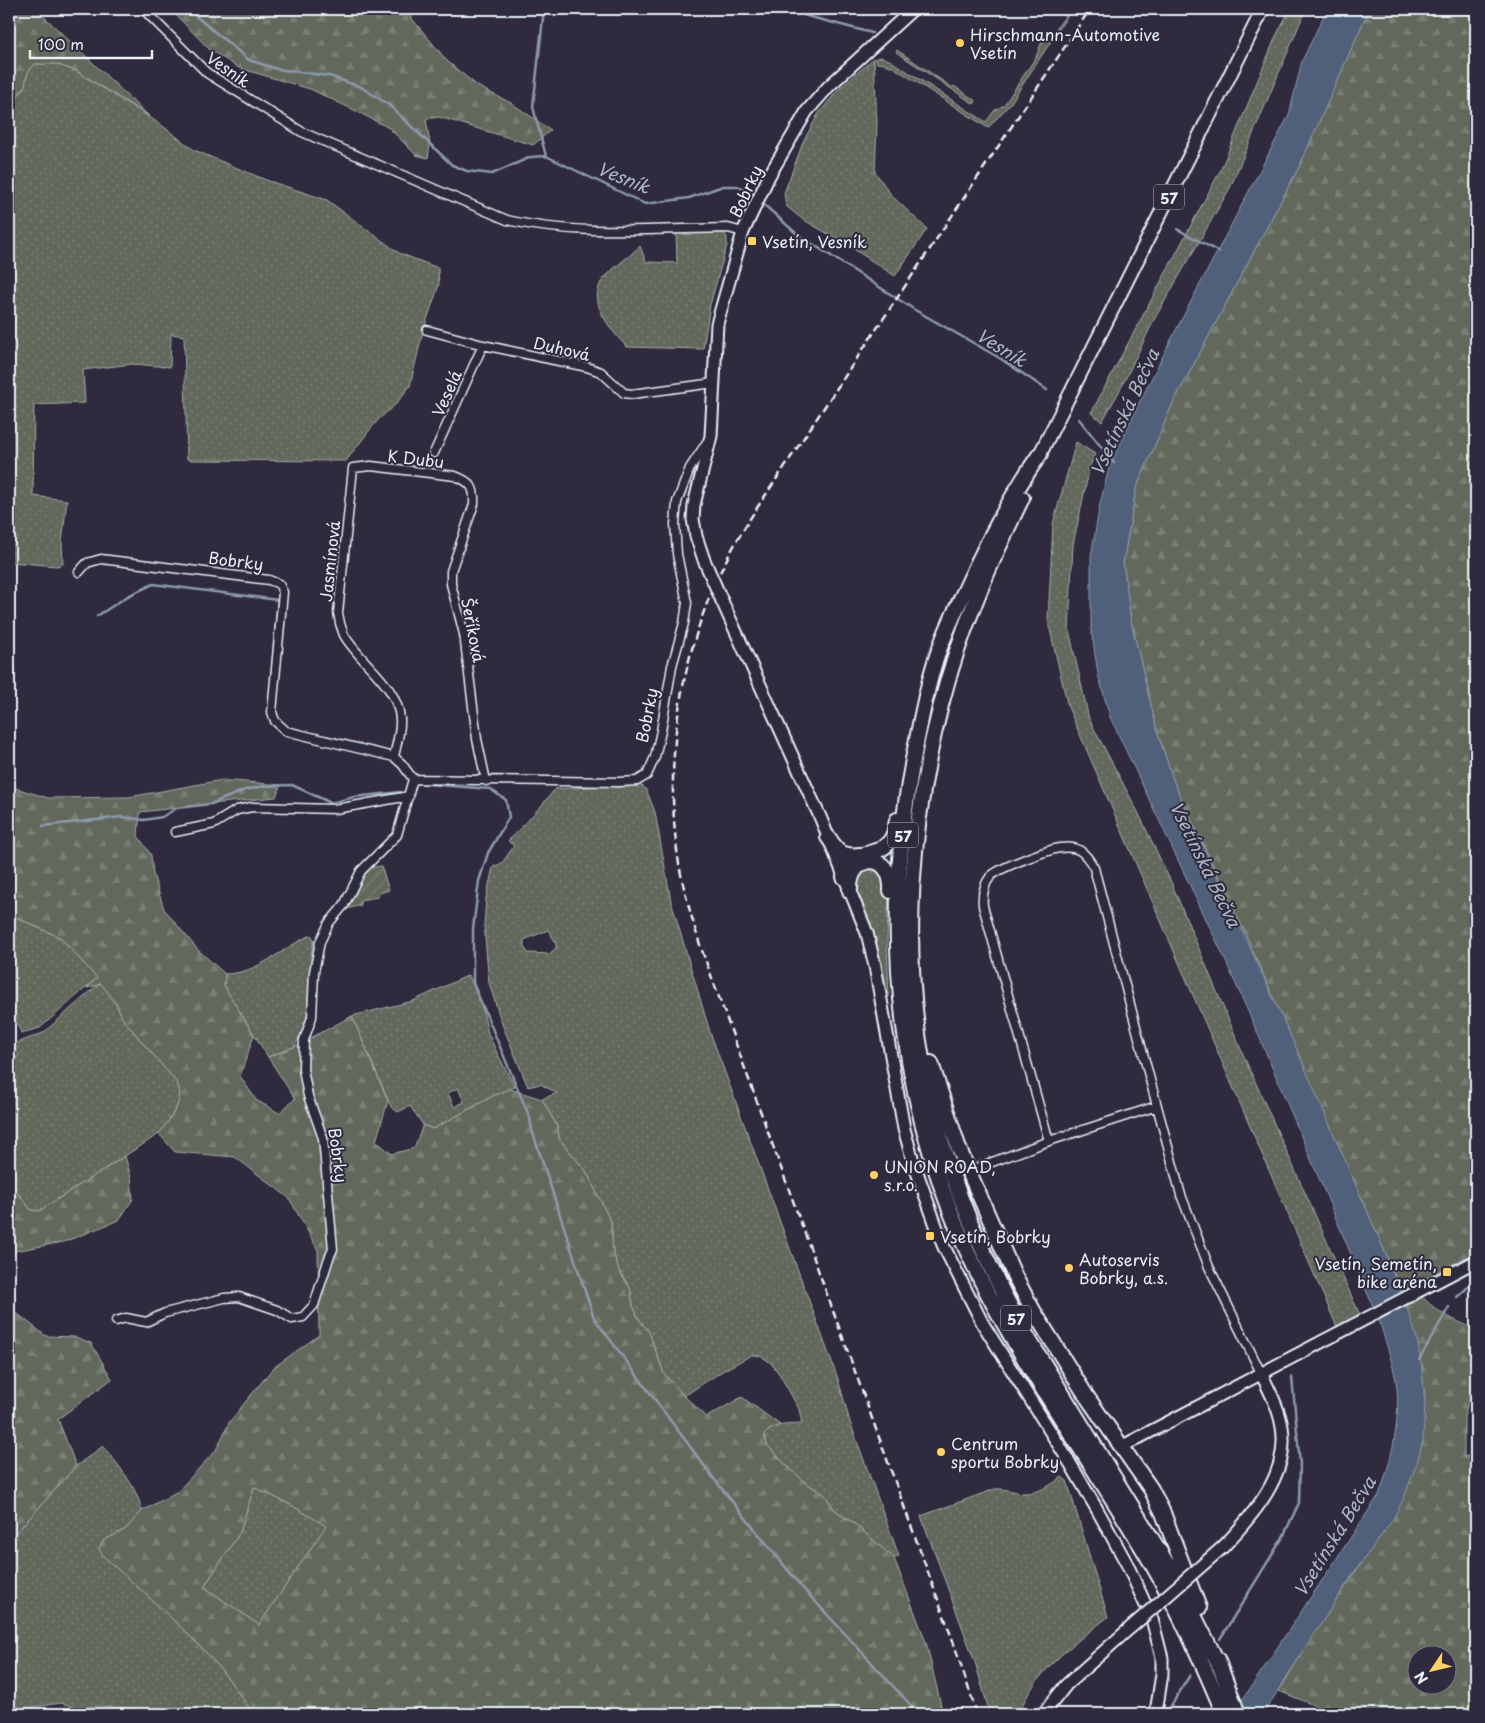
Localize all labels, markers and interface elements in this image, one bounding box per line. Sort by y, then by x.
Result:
place label: Hirschmann-Automotive Vsetín [970,22,1160,64]
scale bar [30,28,152,60]
text: 100 m [38,32,84,55]
marker: Hirschmann-Automotive Vsetín [954,37,966,49]
street label: Vesník [202,45,256,93]
water label: Vesník [593,154,655,200]
street label: Bobrky [722,161,768,221]
road number: 57 [1154,184,1184,210]
place label: Vsetín, Vesník [762,229,867,253]
marker: Vsetín, Vesník [746,235,758,247]
water label: Vesník [971,321,1033,373]
street label: Duhová [531,330,593,366]
water label: Vsetínská Bečva [1083,343,1166,480]
street label: Veselá [425,366,467,420]
street label: K Dubu [386,443,446,473]
street label: Jasmínová [313,519,345,603]
street label: Bobrky [207,545,265,575]
street label: Šeříková [456,596,492,665]
street label: Bobrky [629,686,663,744]
water label: Vsetínská Bečva [1164,796,1249,933]
road number: 57 [888,822,918,848]
street label: Bobrky [323,1126,355,1184]
place label: UNION ROAD, s.r.o. [884,1154,996,1196]
marker: UNION ROAD, s.r.o. [868,1169,880,1181]
place label: Vsetín, Bobrky [940,1224,1051,1248]
marker: Vsetín, Bobrky [924,1230,936,1242]
place label: Autoservis Bobrky, a.s. [1079,1247,1168,1289]
place label: Vsetín, Semetín, bike aréna [1315,1251,1437,1293]
marker: Autoservis Bobrky, a.s. [1063,1262,1075,1274]
marker: Vsetín, Semetín, bike aréna [1441,1266,1453,1278]
road number: 57 [1001,1306,1031,1330]
place label: Centrum sportu Bobrky [951,1431,1059,1473]
marker: Centrum sportu Bobrky [935,1446,947,1458]
water label: Vsetínská Bečva [1286,1470,1382,1602]
north arrow [1408,1646,1458,1696]
text: N [1409,1667,1433,1688]

